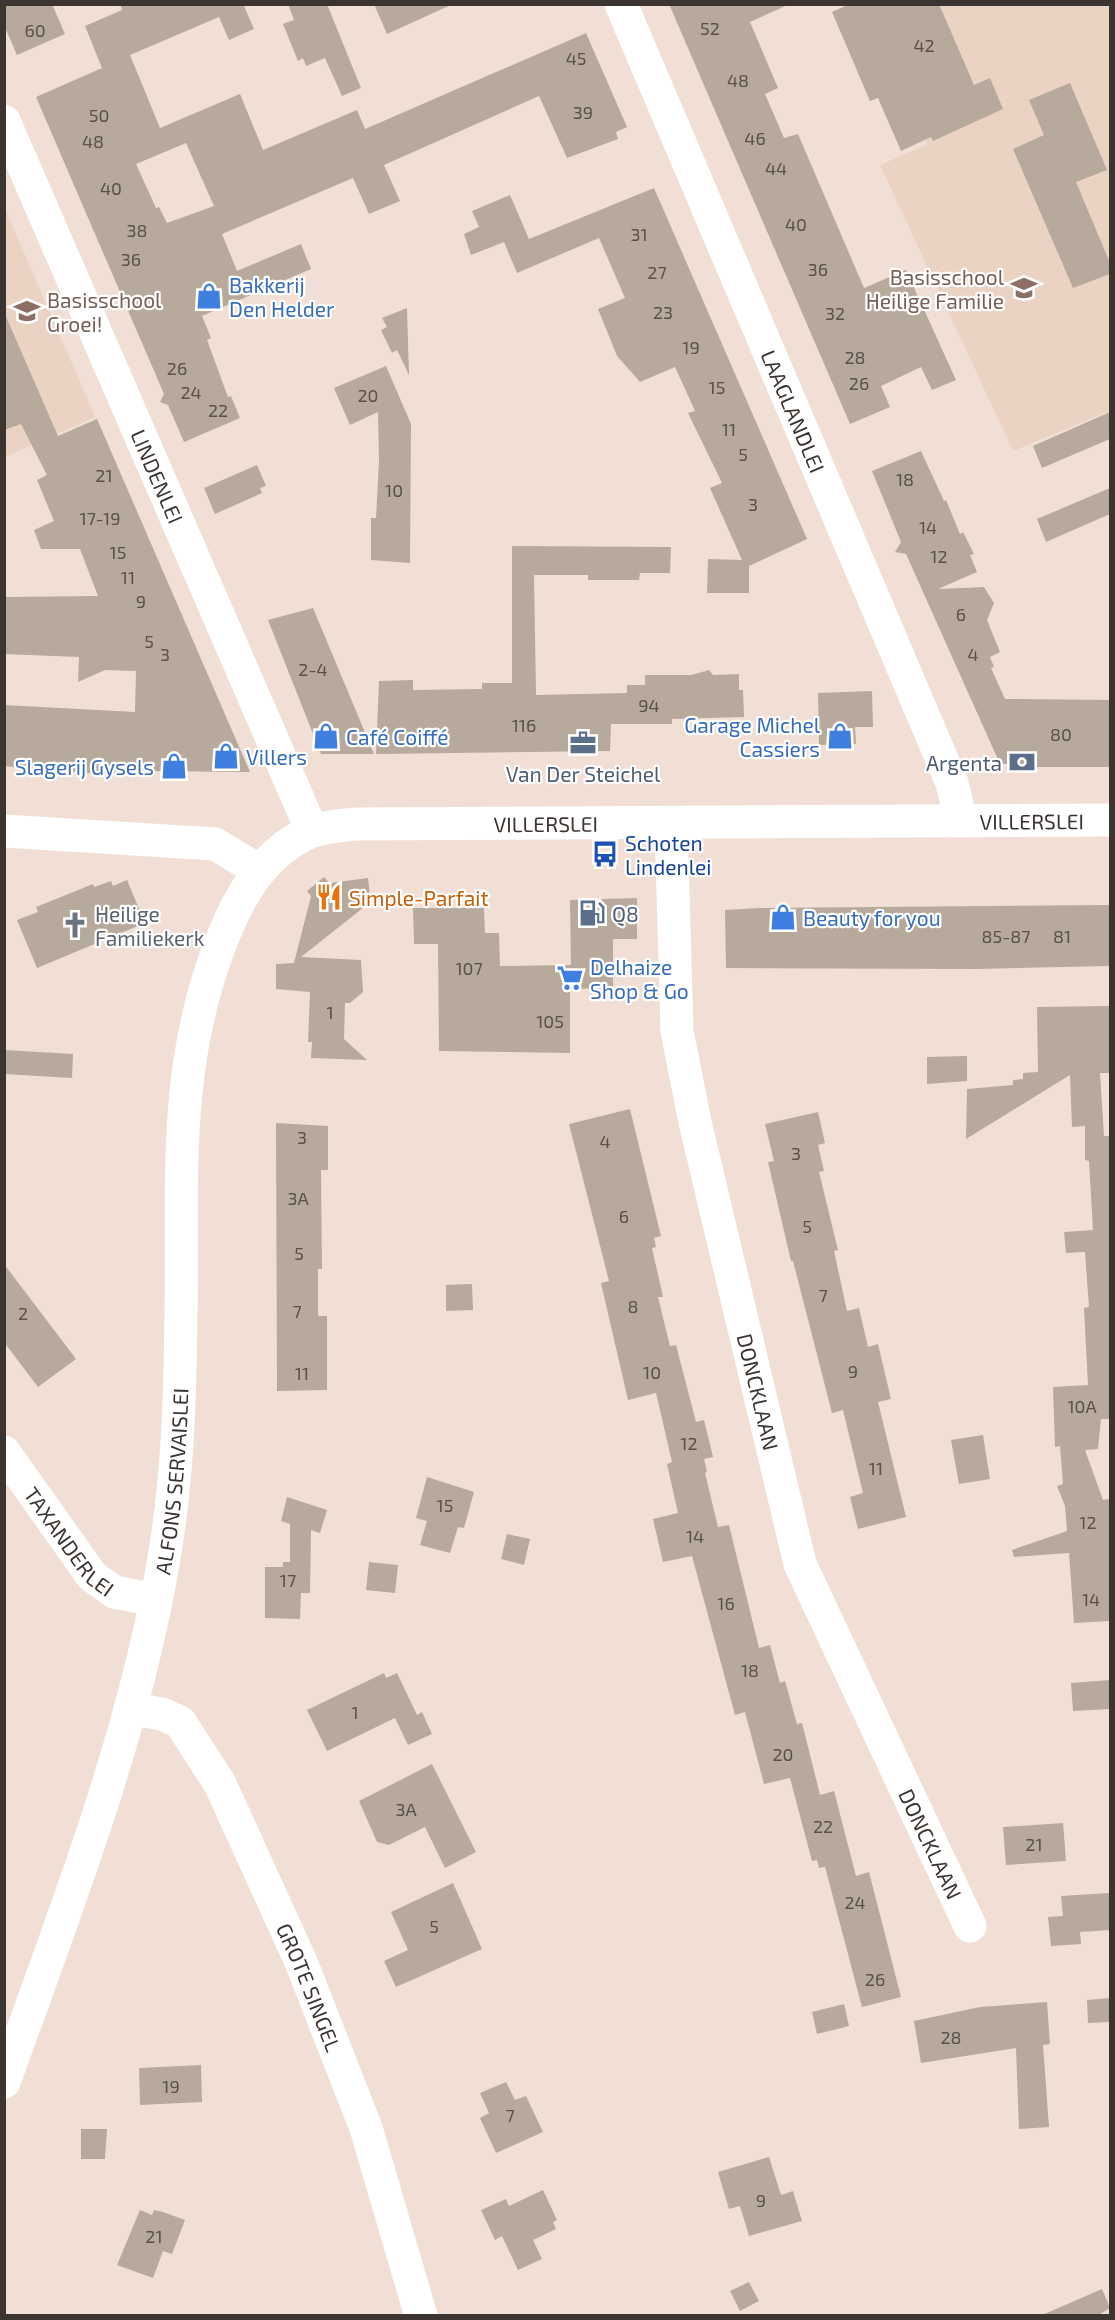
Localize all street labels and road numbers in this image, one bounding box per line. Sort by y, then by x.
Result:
street label: LAAGLANDLEI [757,346,831,476]
street label: LINDENLEI [127,425,189,527]
street label: VILLERSLEI [979,808,1084,833]
street label: VILLERSLEI [493,810,598,836]
street label: DONCKLAAN [733,1331,785,1452]
street label: ALFONS SERVAISLEI [149,1387,192,1576]
street label: TAXANDERLEI [20,1482,119,1601]
street label: DONCKLAAN [895,1784,968,1903]
street label: GROTE SINGEL [272,1919,347,2055]

